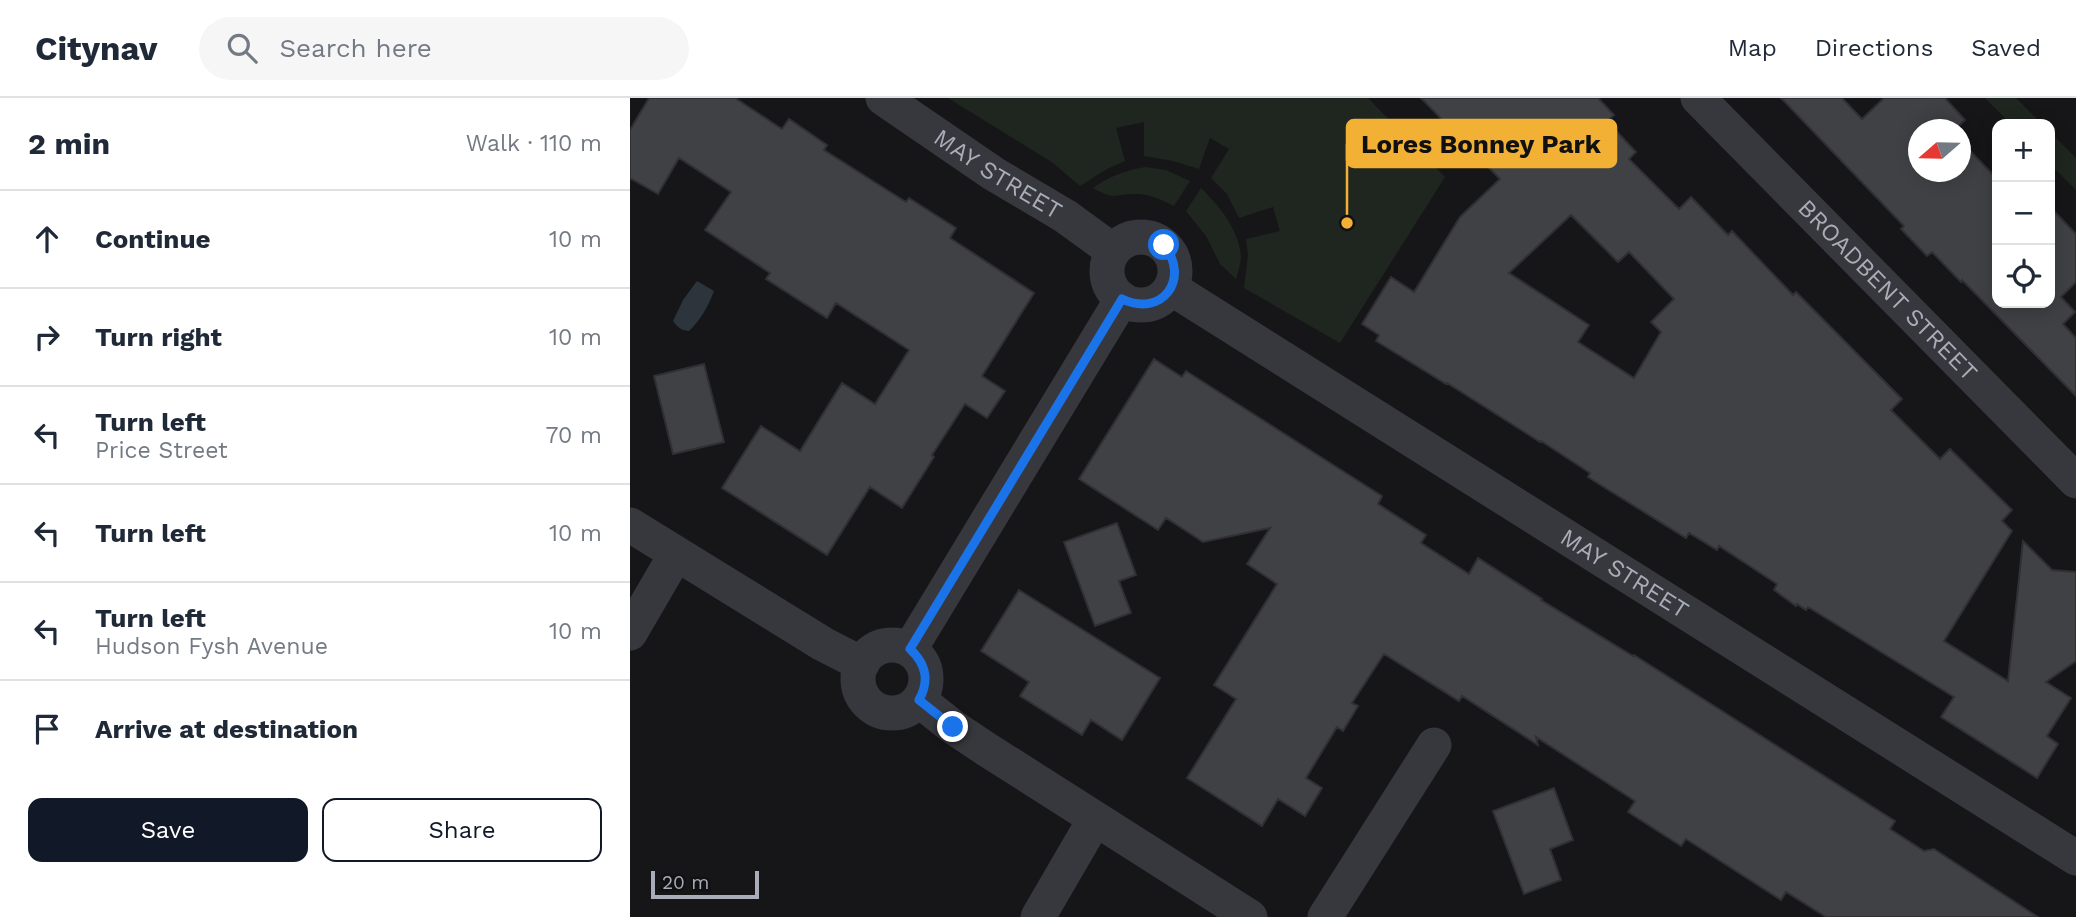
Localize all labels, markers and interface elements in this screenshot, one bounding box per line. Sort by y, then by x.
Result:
search box [199,17,689,80]
text: Citynav [35,29,157,68]
icon: search [223,29,261,67]
text: Search here [279,33,432,63]
text: Map [1728,34,1777,62]
text: Directions [1815,34,1933,62]
text: Saved [1971,34,2041,62]
north arrow [1908,119,1971,182]
map controls [1992,119,2055,308]
button: + [1992,119,2055,182]
callout: Lores Bonney Park [1347,120,1616,167]
street label: MAY STREET [929,123,1067,225]
text: 2 min [28,126,110,161]
text: Lores Bonney Park [1361,129,1602,159]
text: Walk · 110 m [466,130,602,157]
button: − [1992,182,2055,245]
street label: BROADBENT STREET [1792,194,1983,386]
icon: ahead [28,220,66,258]
text: Continue [95,224,211,254]
text: 10 m [549,226,602,253]
route start [1148,229,1179,260]
button: locate [1992,245,2055,308]
icon: right [28,318,66,356]
text: Turn right [95,322,222,352]
text: 10 m [549,324,602,351]
text: Turn left [95,407,206,437]
icon: left [28,416,66,454]
text: 70 m [545,422,602,449]
text: Price Street [95,437,228,464]
icon: left [28,514,66,552]
text: Turn left [95,518,206,548]
text: 10 m [549,520,602,547]
street label: MAY STREET [1555,523,1694,624]
text: Turn left [95,603,206,633]
icon: left [28,612,66,650]
text: 10 m [549,618,602,645]
text: Hudson Fysh Avenue [95,633,328,660]
icon: arrive [28,710,66,748]
route end [937,711,968,742]
text: Arrive at destination [95,714,358,744]
button: Save [28,798,308,862]
button: Share [322,798,602,862]
scale bar [651,868,760,900]
text: 20 m [662,871,709,894]

